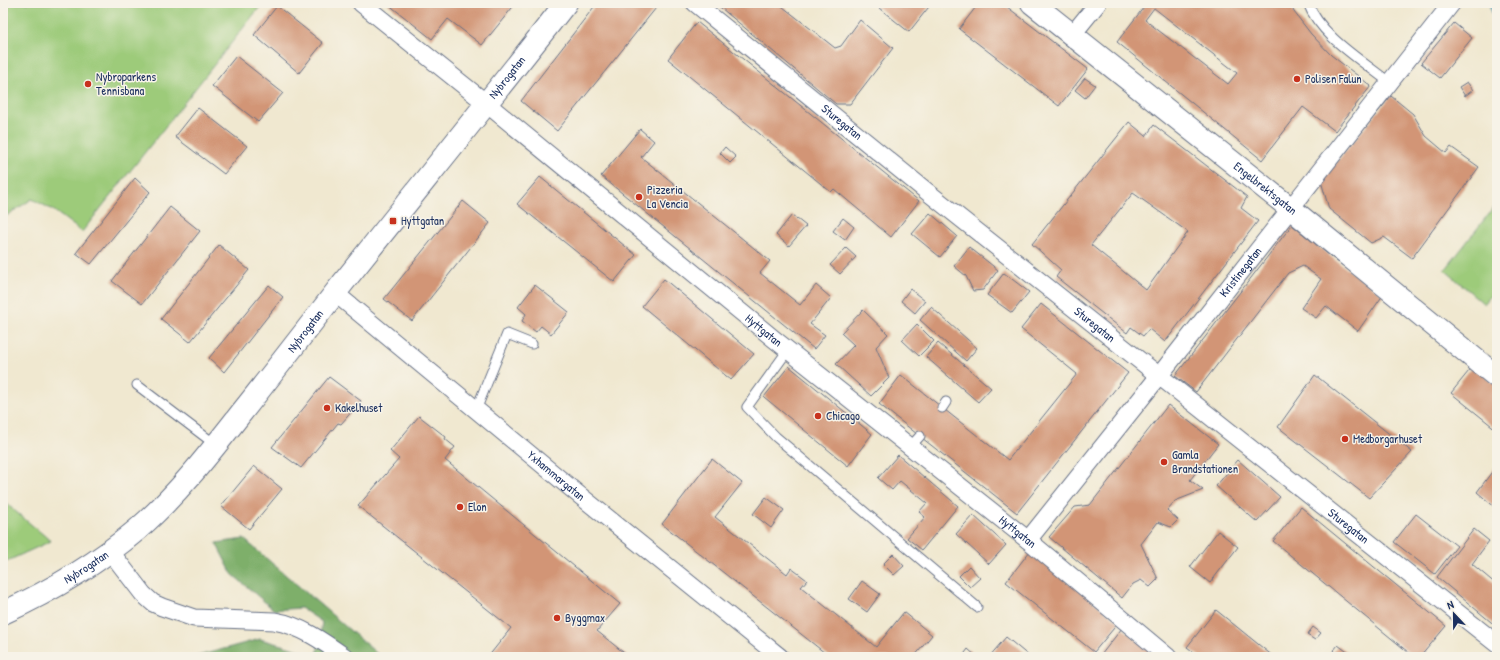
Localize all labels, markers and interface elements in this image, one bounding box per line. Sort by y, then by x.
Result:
street label: Nybrogatan [484,52,529,102]
place label: Nybroparkens Tennisbana [96,68,157,99]
place label: Polisen Falun [1305,70,1362,87]
marker: Polisen Falun [1292,74,1302,84]
marker: Nybroparkens Tennisbana [83,79,93,89]
street label: Sturegatan [818,100,866,144]
street label: Engelbrektsgatan [1230,158,1301,218]
place label: Pizzeria La Vencia [647,181,688,212]
marker: Pizzeria La Vencia [634,192,644,202]
place label: Hyttgatan [401,212,444,229]
marker: Hyttgatan [388,216,398,226]
street label: Kristinegatan [1215,243,1265,301]
street label: Sturegatan [1071,303,1119,346]
street label: Nybrogatan [283,306,327,356]
street label: Hyttgatan [742,310,786,350]
place label: Kakelhuset [335,399,383,416]
marker: Kakelhuset [322,403,332,413]
place label: Chicago [826,407,860,424]
marker: Chicago [813,411,823,421]
place label: Medborgarhuset [1353,430,1423,447]
marker: Medborgarhuset [1340,434,1350,444]
place label: Gamla Brandstationen [1172,446,1238,477]
street label: Yxhammargatan [524,447,589,505]
marker: Gamla Brandstationen [1159,457,1169,467]
place label: Elon [468,498,487,515]
marker: Elon [455,502,465,512]
street label: Sturegatan [1325,504,1373,547]
street label: Hyttgatan [996,511,1040,551]
street label: Nybrogatan [60,546,112,588]
north arrow [1434,594,1474,634]
text: N [1445,597,1456,612]
place label: Byggmax [565,609,605,626]
marker: Byggmax [552,613,562,623]

